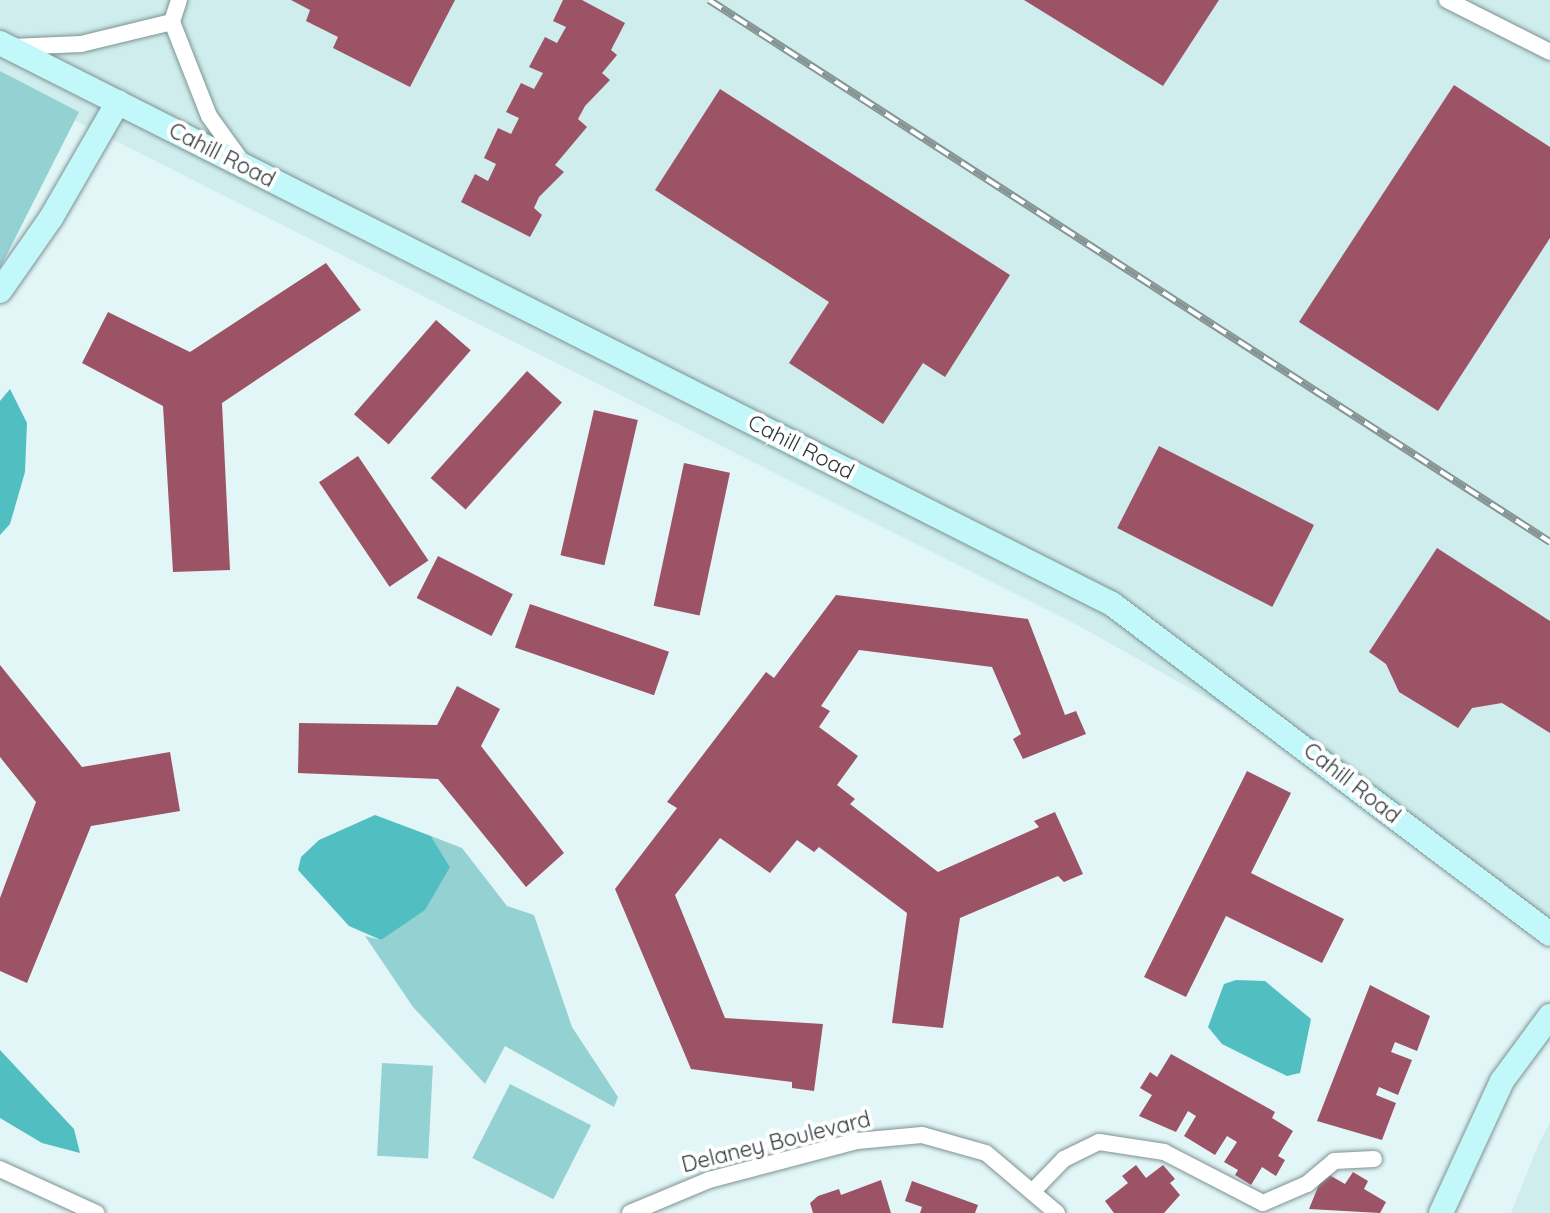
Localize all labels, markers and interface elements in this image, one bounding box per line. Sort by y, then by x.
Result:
street label: Cahill Road [165,117,279,193]
street label: Cahill Road [744,409,858,485]
street label: Cahill Road [1298,737,1406,829]
street label: Delaney Boulevard [679,1106,873,1178]

